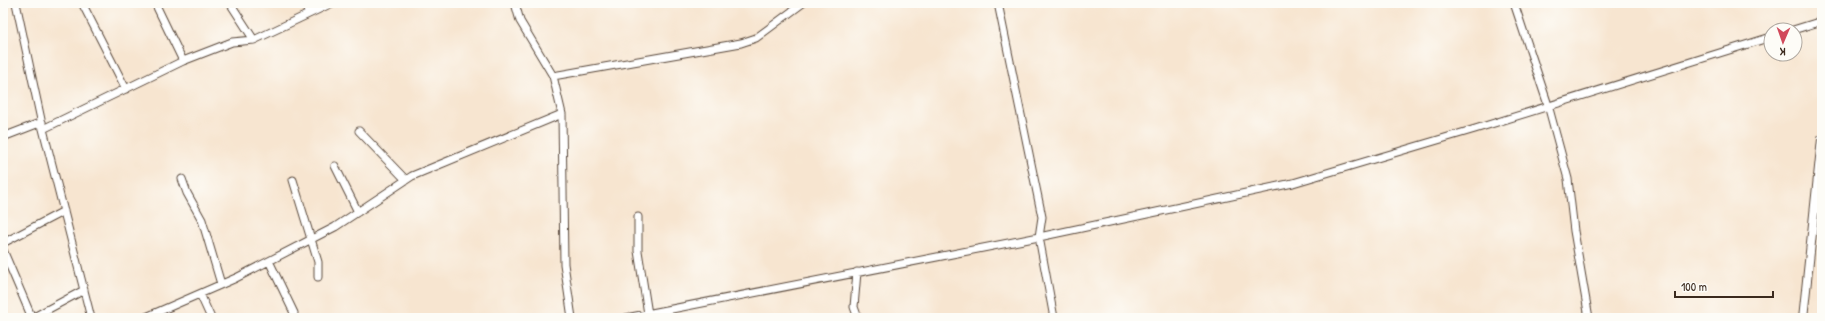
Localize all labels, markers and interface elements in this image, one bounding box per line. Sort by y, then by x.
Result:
north arrow [1763,22,1803,62]
text: K [1779,45,1786,59]
scale bar [1675,273,1773,299]
text: 100 m [1681,278,1707,295]

